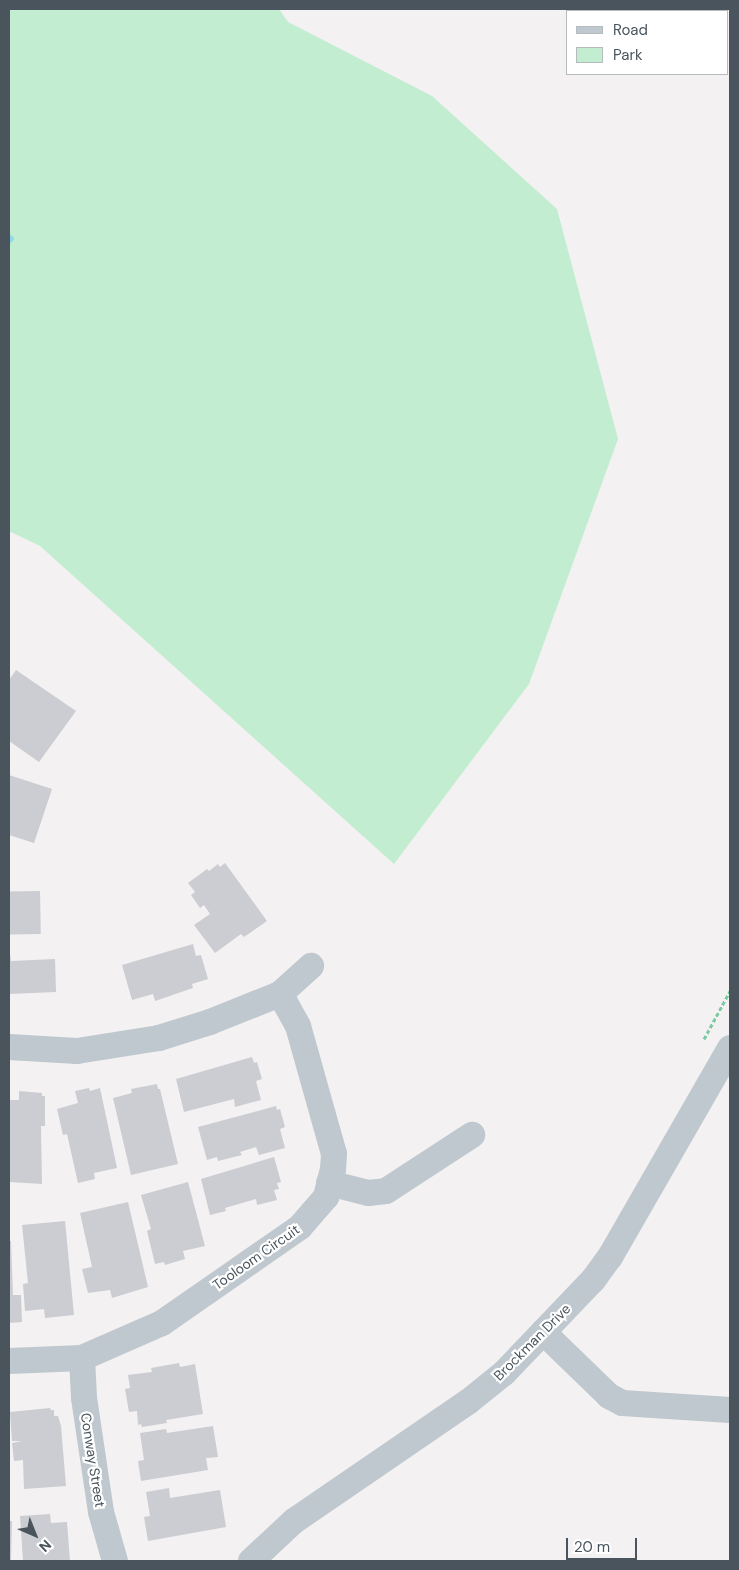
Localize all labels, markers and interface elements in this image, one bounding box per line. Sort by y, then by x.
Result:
legend [566,10,729,75]
text: Road [613,20,648,40]
text: Park [613,45,643,65]
street label: Tooloom Circuit [209,1221,303,1293]
street label: Brockman Drive [490,1300,574,1384]
street label: Conway Street [77,1412,109,1508]
north arrow [10,1510,60,1560]
scale bar [569,1528,640,1560]
text: N [35,1536,55,1556]
text: 20 m [574,1537,610,1557]

